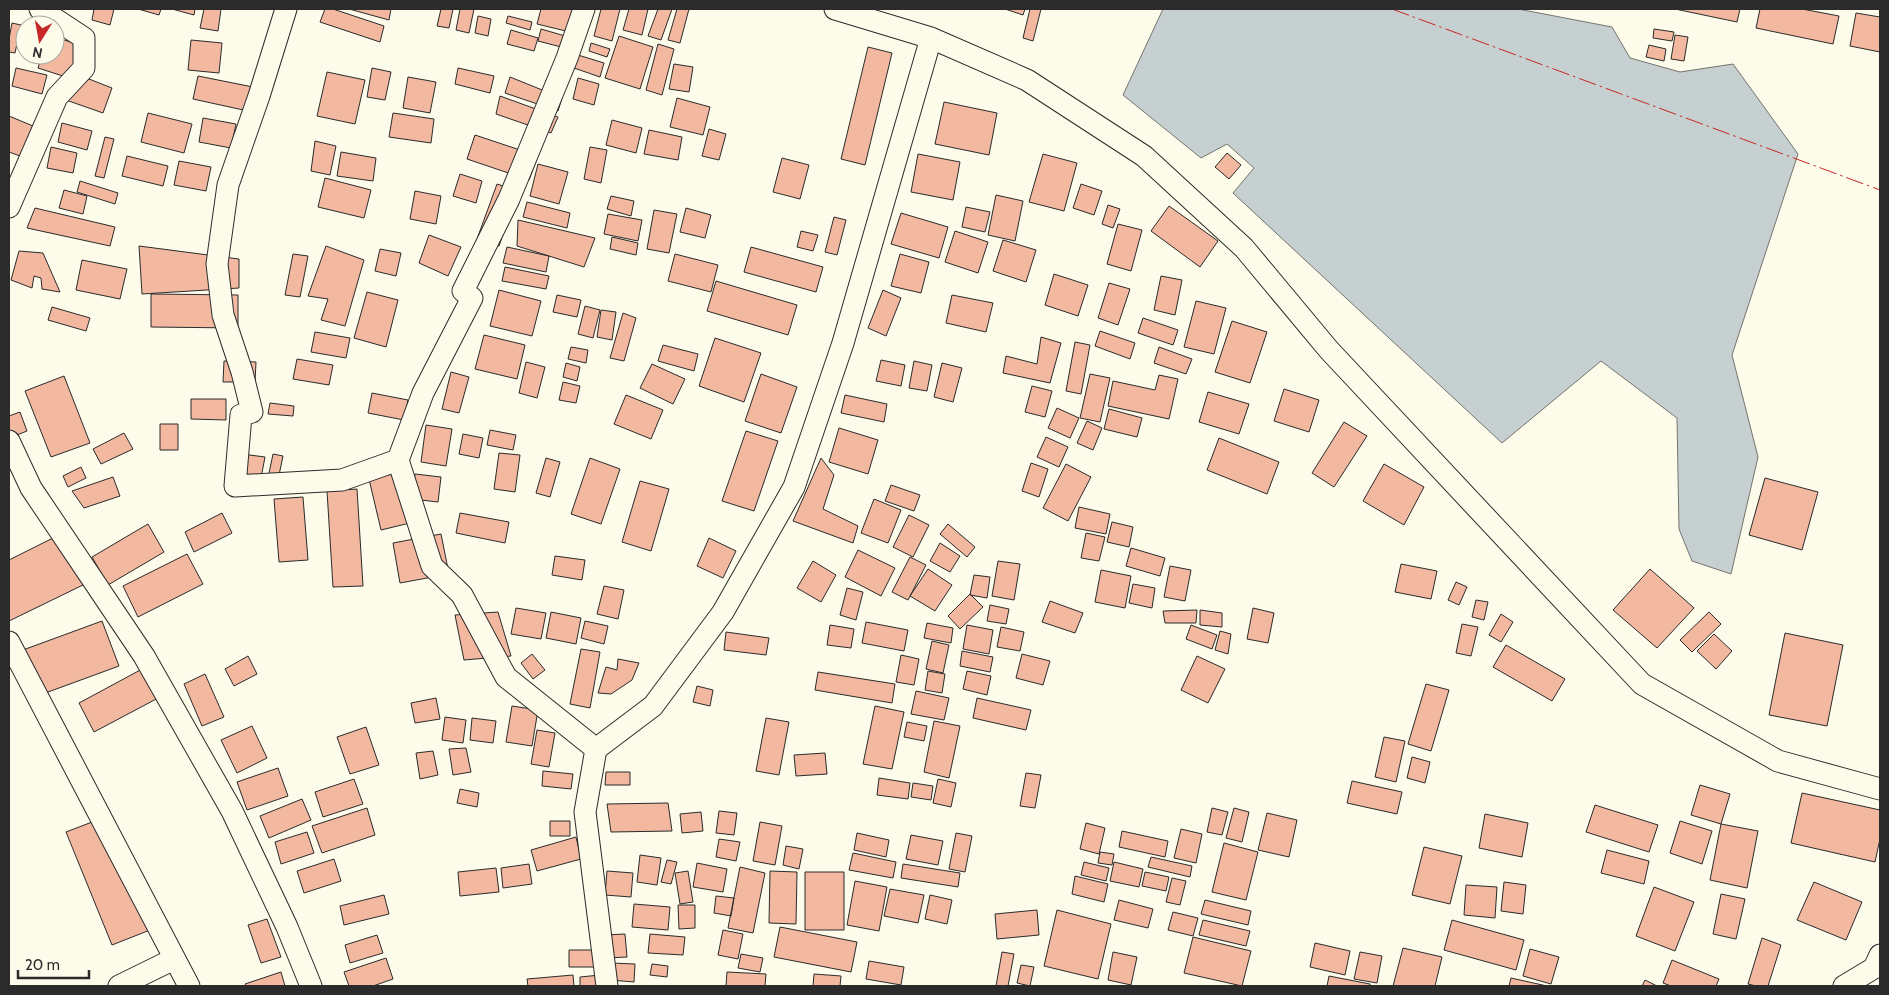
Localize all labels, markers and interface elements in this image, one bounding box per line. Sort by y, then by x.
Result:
north arrow [15,15,65,65]
text: N [31,43,44,63]
scale bar [18,948,89,980]
text: 20 m [25,956,60,974]

